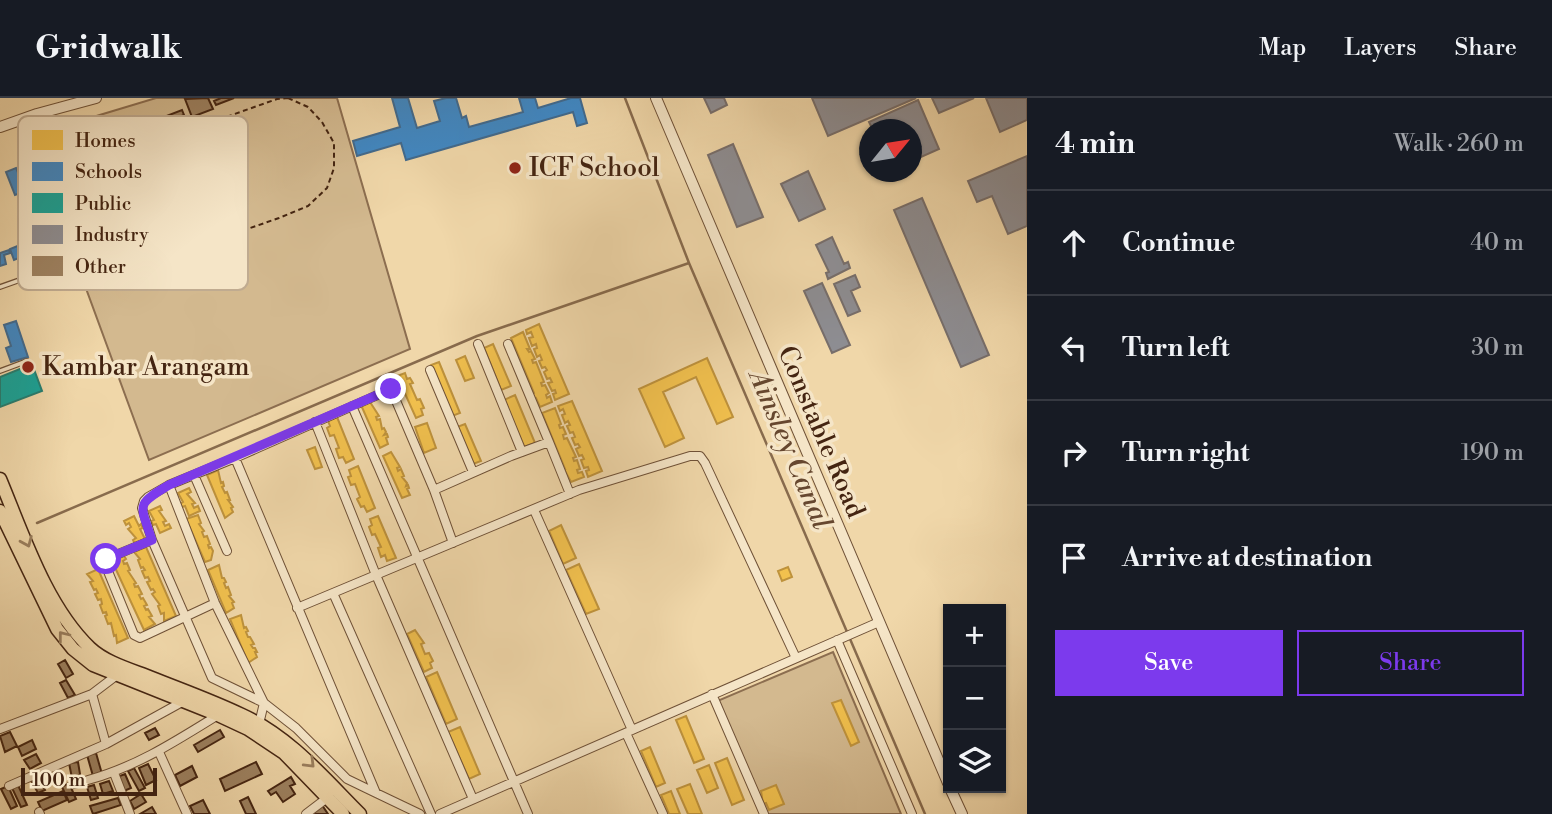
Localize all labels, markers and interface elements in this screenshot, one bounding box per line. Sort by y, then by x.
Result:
text: Gridwalk [35,28,182,69]
text: Map [1259,33,1306,63]
text: Layers [1344,33,1416,63]
text: Share [1454,33,1517,63]
legend [18,116,248,290]
north arrow [859,119,922,182]
text: 4 min [1055,125,1135,163]
text: Homes [75,129,135,153]
text: Walk · 260 m [1394,130,1524,158]
place label: ICF School [529,152,660,184]
text: Schools [75,160,142,184]
marker: ICF School [507,160,523,176]
text: Public [75,192,131,216]
text: Industry [75,223,149,247]
icon: ahead [1055,224,1093,262]
text: Continue [1122,227,1235,259]
text: 40 m [1470,229,1524,257]
text: Other [75,255,126,279]
icon: left [1055,329,1093,367]
text: Turn left [1122,332,1230,364]
text: 30 m [1471,334,1524,362]
street label: Constable Road [770,341,872,523]
place label: Kambar Arangam [42,351,250,383]
marker: Kambar Arangam [20,359,36,375]
water label: Ainsley Canal [740,362,839,535]
route end [375,373,406,404]
icon: right [1055,434,1093,472]
text: Turn right [1122,437,1250,469]
text: 190 m [1461,439,1524,467]
one-way arrow [19,534,33,547]
icon: arrive [1055,539,1093,577]
text: Arrive at destination [1122,542,1372,574]
route start [90,543,121,574]
map controls [943,604,1006,793]
button: + [943,604,1006,667]
button: Save [1055,630,1283,696]
button: Share [1297,630,1524,696]
one-way arrow [59,631,72,644]
button: − [943,667,1006,730]
button: layers [943,730,1006,793]
one-way arrow [301,755,314,768]
scale bar [21,765,158,797]
text: 100 m [32,768,85,792]

